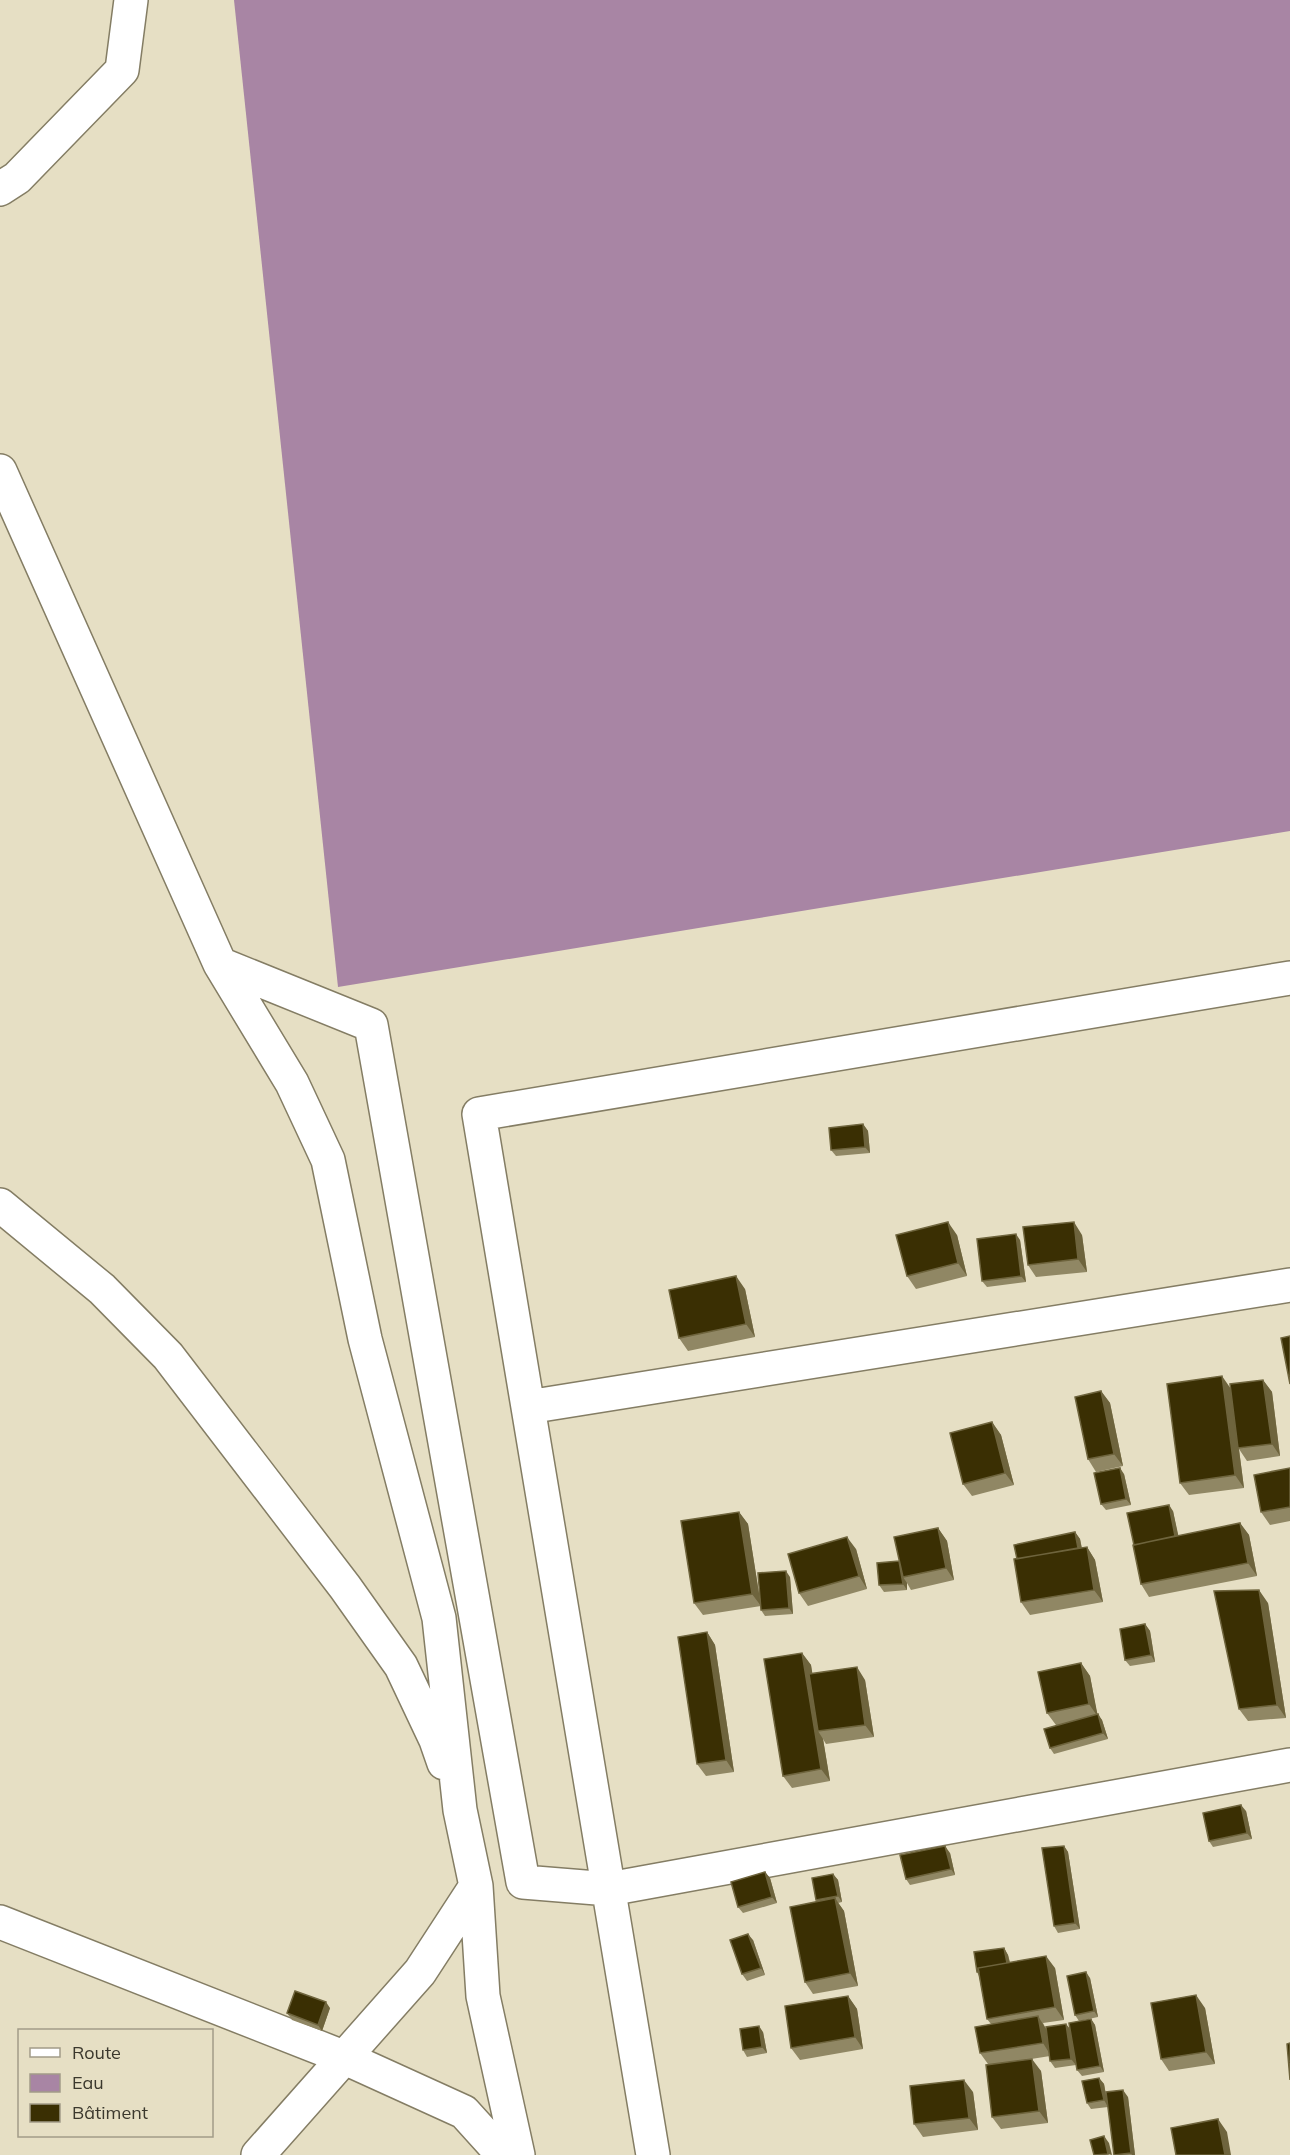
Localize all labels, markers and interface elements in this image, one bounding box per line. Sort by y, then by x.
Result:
legend [18,2029,213,2137]
text: Route [72,2041,121,2064]
text: Eau [72,2071,104,2094]
text: Bâtiment [72,2101,148,2124]

